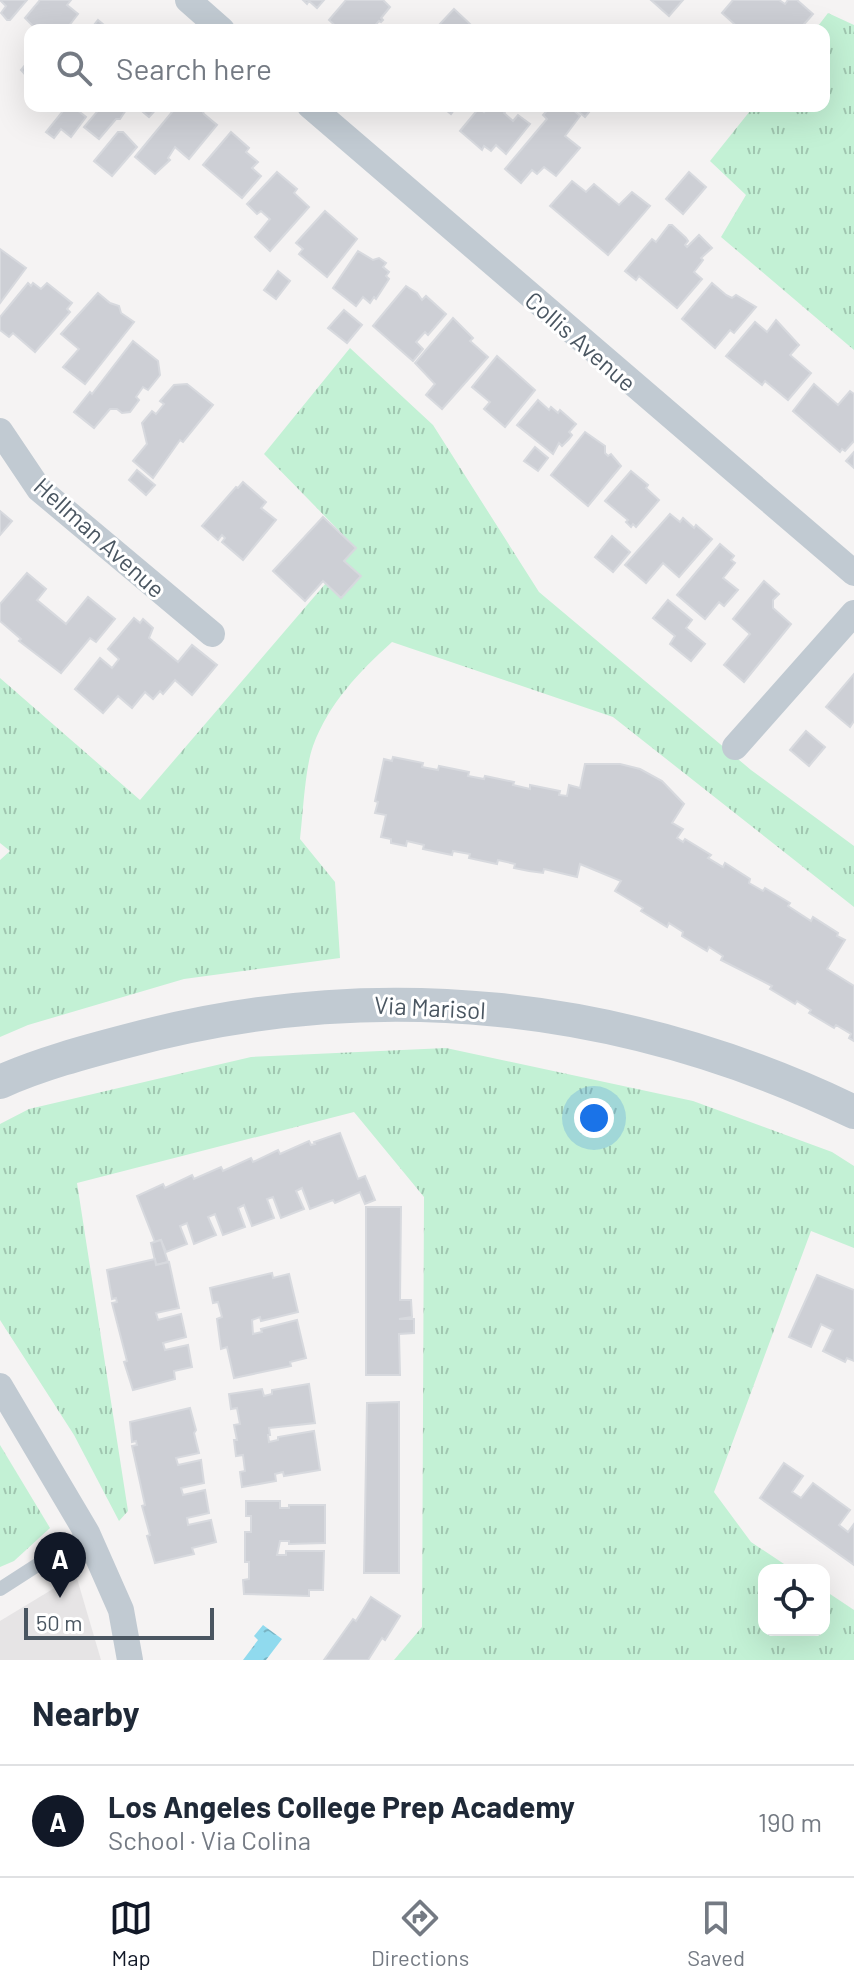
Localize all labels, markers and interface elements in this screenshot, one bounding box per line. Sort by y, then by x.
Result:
search box [24,24,830,112]
icon: search [52,46,96,90]
text: Search here [116,50,272,86]
street label: Collis Avenue [520,285,642,397]
street label: Hellman Avenue [29,471,171,603]
street label: Via Marisol [373,990,487,1024]
your location [574,1098,614,1138]
pin: A [34,1532,86,1598]
map controls [758,1564,830,1636]
button: locate [758,1564,830,1636]
scale bar [24,1604,214,1640]
text: 50 m [36,1609,82,1635]
text: Nearby [32,1692,140,1733]
text: Los Angeles College Prep Academy [108,1788,575,1824]
text: A [49,1806,67,1837]
text: 190 m [758,1806,822,1837]
text: School · Via Colina [108,1824,311,1855]
tab: Map [109,1896,153,1970]
tab: Directions [371,1896,469,1970]
tab: Saved [687,1896,745,1970]

